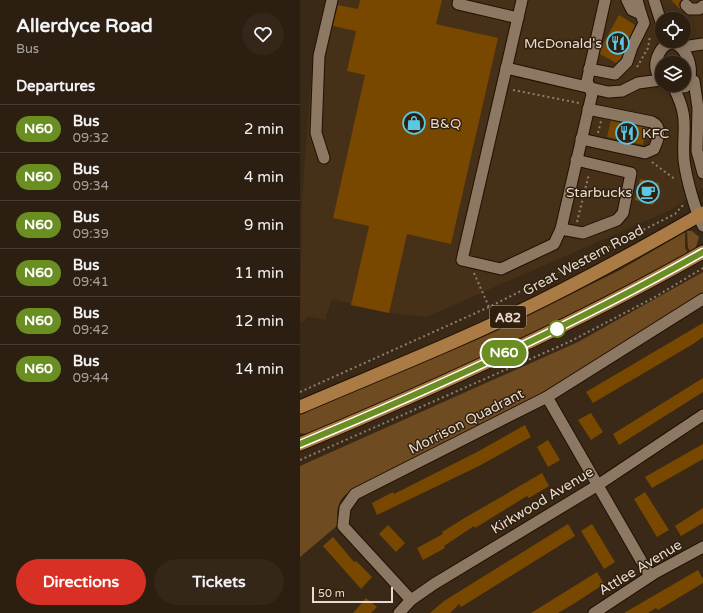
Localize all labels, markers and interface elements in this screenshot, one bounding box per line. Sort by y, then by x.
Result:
map controls [655,12,691,92]
button: locate [655,12,691,48]
button: heart [242,13,284,55]
text: Allerdyce Road [16,15,153,37]
restaurant icon: McDonald's [605,30,631,56]
place label: McDonald's [524,35,602,52]
text: Bus [16,41,39,57]
button: layers [655,56,691,92]
text: Departures [16,77,95,95]
shop icon: B&Q [401,110,427,136]
text: Bus [73,112,99,130]
place label: B&Q [430,115,461,132]
text: N60 [24,120,53,137]
text: 2 min [244,120,284,138]
restaurant icon: KFC [614,120,640,146]
place label: KFC [642,125,670,142]
text: 09:32 [73,130,109,146]
text: Bus [73,160,99,178]
text: N60 [24,168,53,185]
text: 4 min [244,168,284,186]
text: 09:34 [73,178,109,194]
cafe icon: Starbucks [635,179,661,205]
place label: Starbucks [566,184,632,201]
text: Bus [73,208,99,226]
text: N60 [24,216,53,233]
text: 9 min [244,216,284,234]
street label: Great Western Road [520,221,647,299]
text: 09:39 [73,226,109,242]
text: Bus [73,256,99,274]
text: N60 [24,264,53,281]
text: 11 min [235,264,284,282]
text: 09:41 [73,274,109,290]
text: Bus [73,304,99,322]
road number: A82 [490,306,526,328]
text: N60 [24,312,53,329]
text: 12 min [235,312,284,330]
unlabelled marker [548,320,566,338]
text: 09:42 [73,322,109,338]
line badge: N60 [481,340,527,366]
text: N60 [490,344,518,361]
text: Bus [73,352,99,370]
text: N60 [24,360,53,377]
text: 14 min [235,360,284,378]
text: 09:44 [73,370,109,386]
street label: Morrison Quadrant [406,385,527,458]
street label: Kirkwood Avenue [488,463,597,538]
street label: Attlee Avenue [596,536,685,599]
button: Directions [16,559,146,605]
button: Tickets [154,559,284,605]
scale bar [312,585,393,604]
text: 50 m [318,587,345,600]

